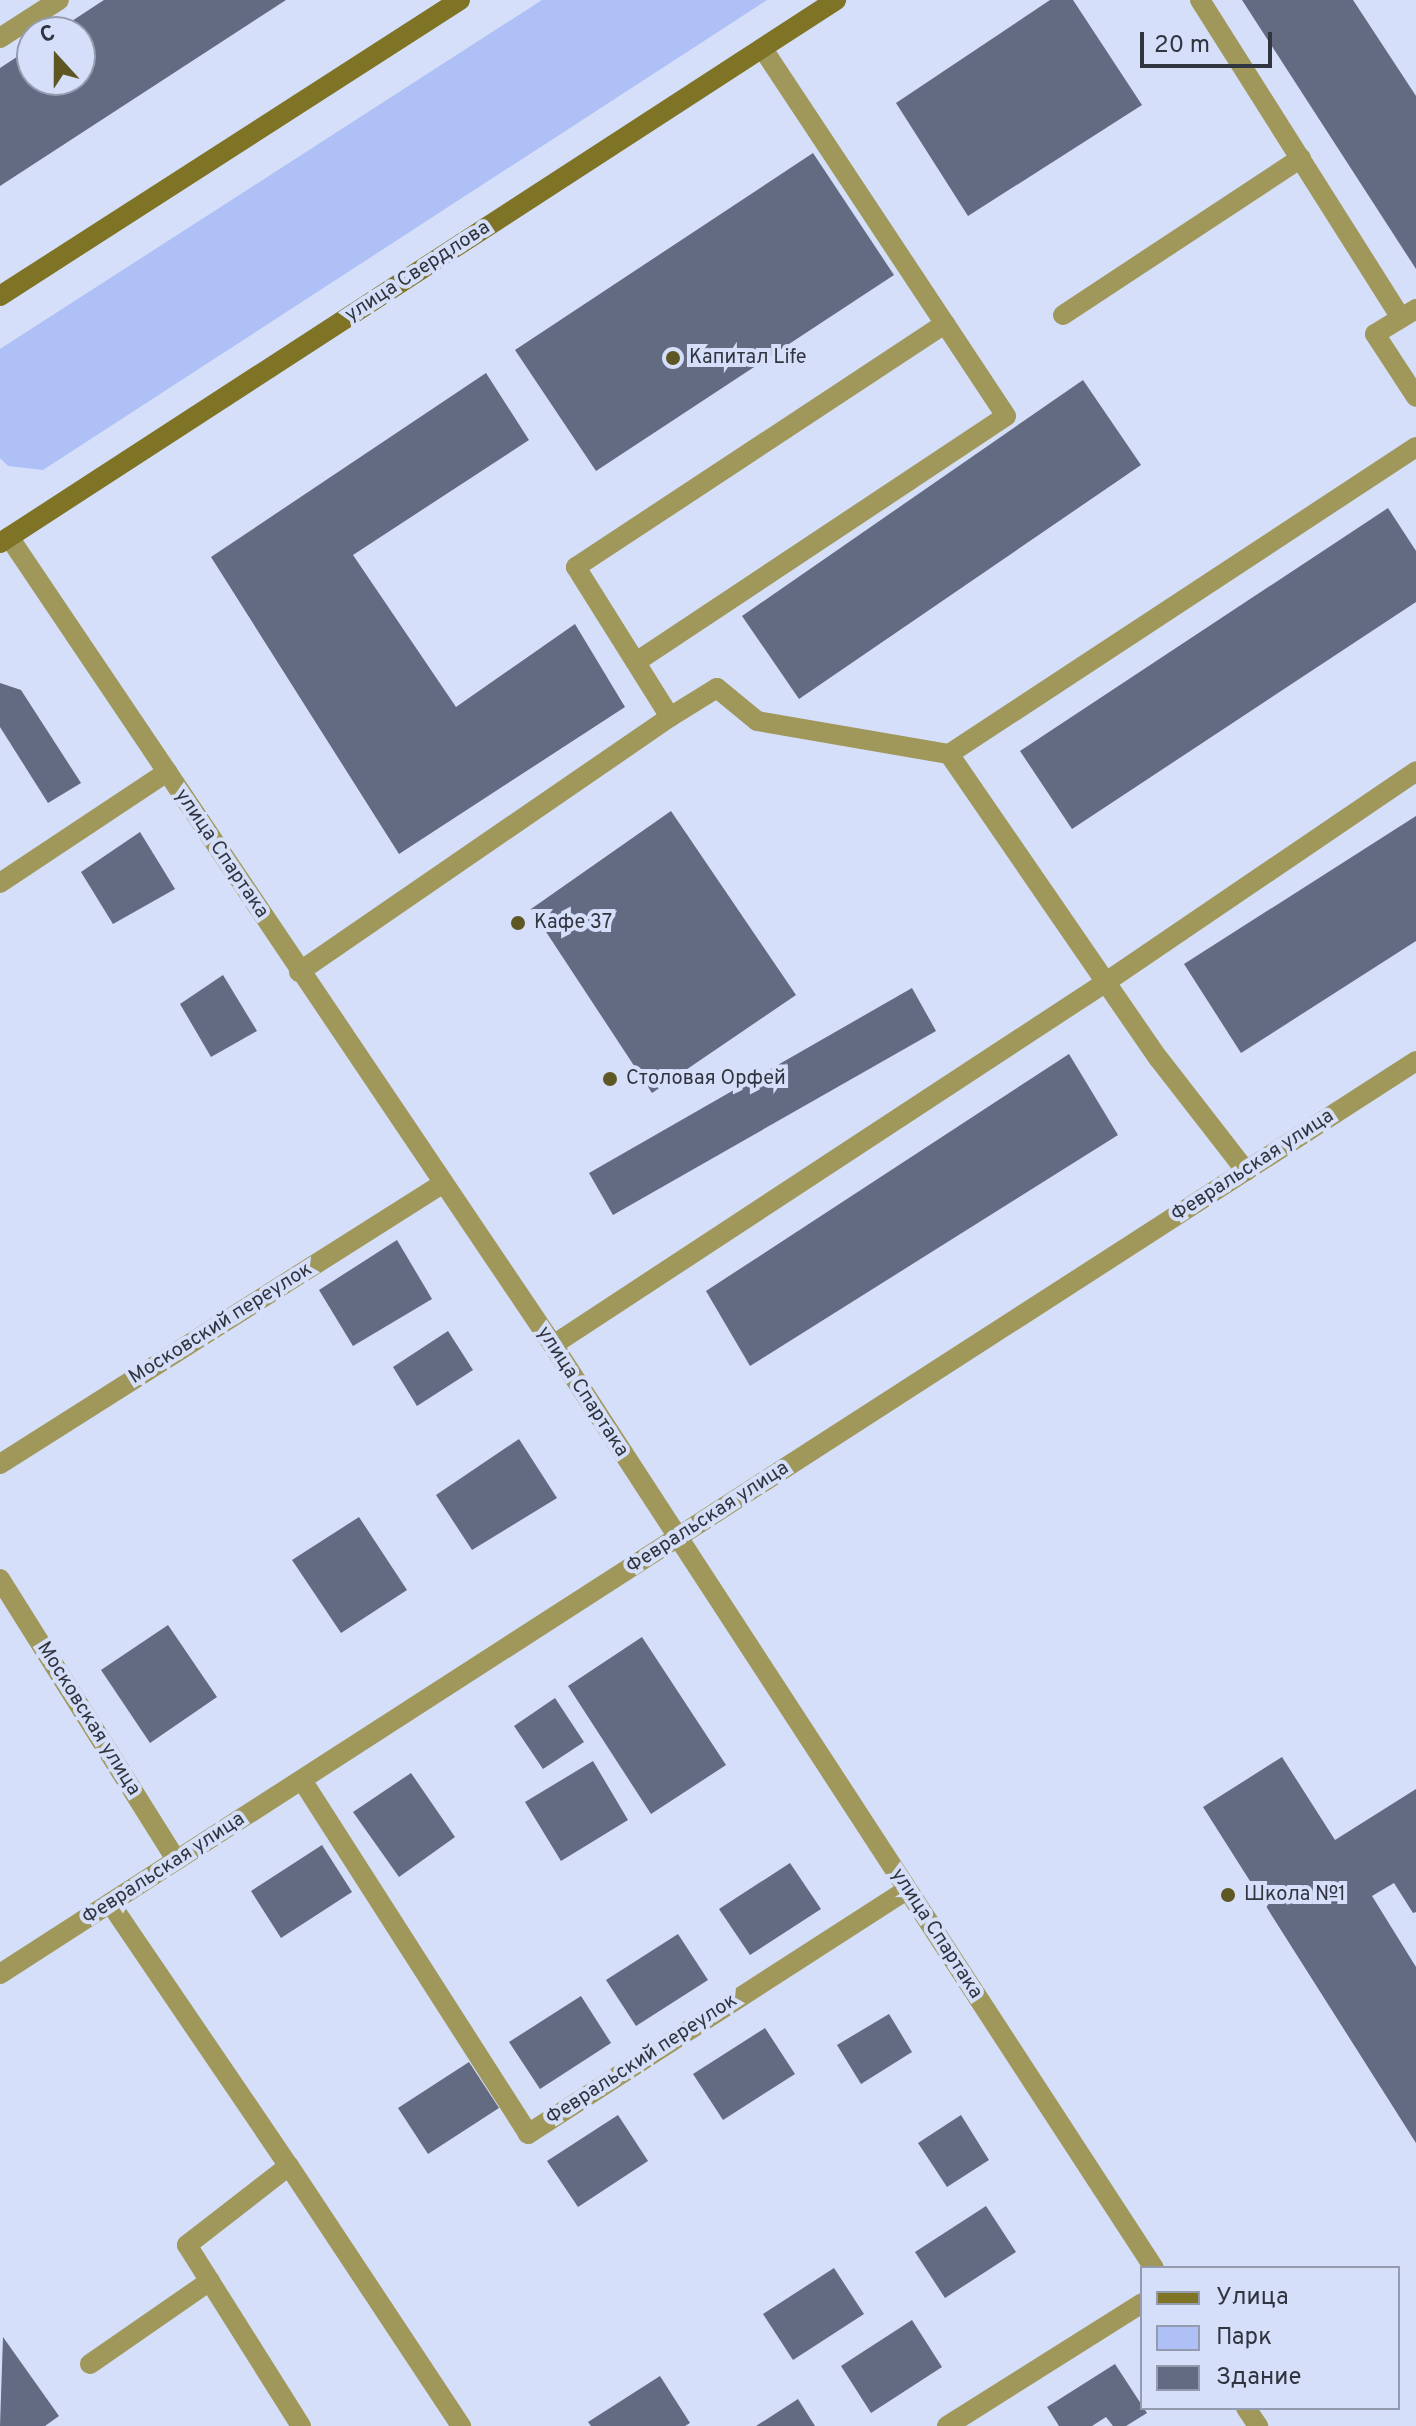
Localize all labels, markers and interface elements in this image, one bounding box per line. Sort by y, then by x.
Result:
north arrow [16,16,96,96]
scale bar [1144,16,1276,66]
text: С [37,20,59,50]
text: 20 m [1154,31,1210,61]
street label: улица Свердлова [341,216,495,328]
place label: Капитал Life [689,346,806,370]
marker: Капитал Life [664,349,682,367]
street label: улица Спартака [169,785,273,923]
place label: Кафе 37 [534,911,612,935]
marker: Кафе 37 [509,914,527,932]
place label: Столовая Орфей [626,1067,786,1091]
marker: Столовая Орфей [601,1070,619,1088]
street label: Февральская улица [1167,1105,1339,1227]
street label: Московский переулок [125,1258,317,1390]
street label: улица Спартака [531,1322,633,1462]
street label: Февральская улица [622,1457,794,1579]
street label: Московская улица [31,1638,145,1800]
street label: Февральская улица [78,1808,250,1930]
street label: улица Спартака [885,1864,987,2004]
place label: Школа №1 [1244,1883,1346,1907]
marker: Школа №1 [1219,1886,1237,1904]
street label: Февральский переулок [542,1989,742,2131]
legend [1140,2266,1400,2410]
text: Улица [1216,2283,1289,2313]
text: Парк [1216,2323,1272,2353]
text: Здание [1216,2363,1302,2393]

